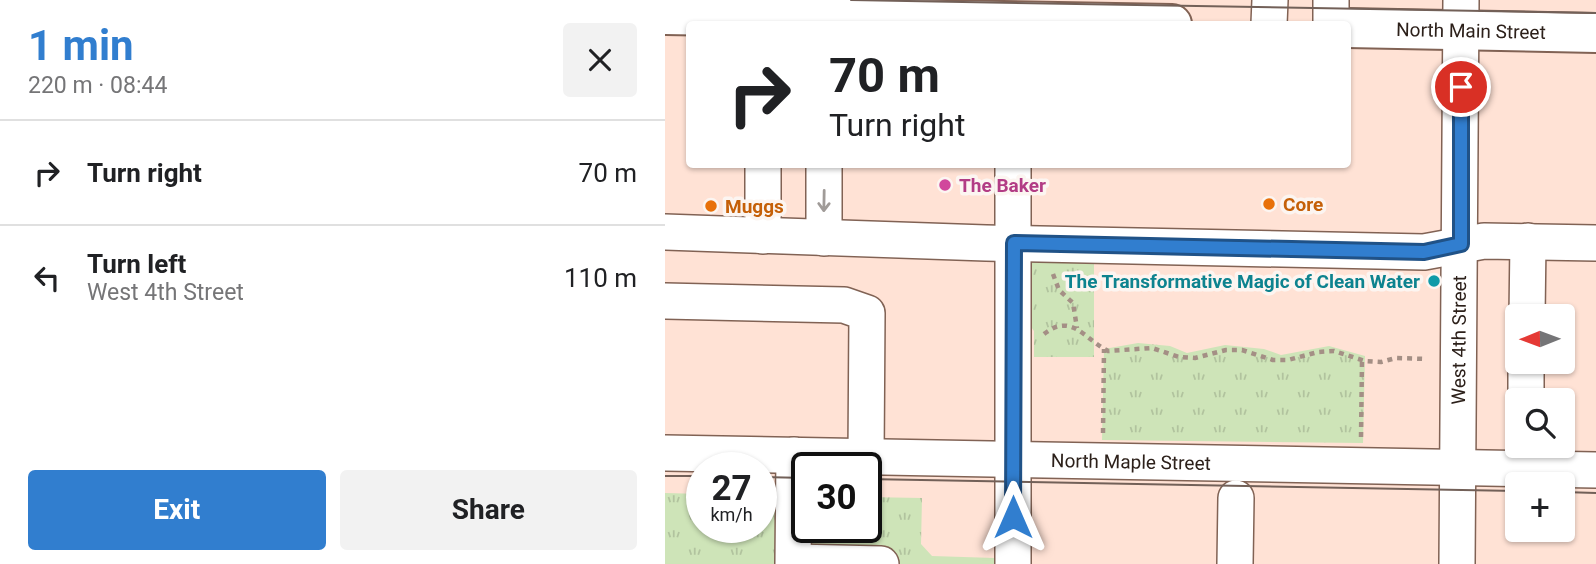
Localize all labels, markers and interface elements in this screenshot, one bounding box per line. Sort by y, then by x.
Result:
street label: North Main Street [1396,18,1546,44]
text: 1 min [28,21,134,70]
button: close [563,23,637,97]
text: 70 m [829,47,940,104]
icon: right [714,49,805,140]
pin [1431,57,1491,117]
icon: arrive [1442,68,1480,106]
text: 220 m · 08:44 [28,72,167,99]
text: Turn right [829,106,965,144]
icon: right [28,154,66,192]
text: Turn right [87,158,202,188]
text: 70 m [579,158,637,188]
place label: The Baker [959,174,1046,197]
marker: The Baker [937,177,953,193]
one-way arrow [817,190,831,213]
place label: Core [1283,193,1323,216]
place label: Muggs [725,195,784,218]
marker: Core [1261,196,1277,212]
marker: Muggs [703,198,719,214]
text: Turn left [87,249,186,279]
icon: left [28,259,66,297]
text: 110 m [564,263,637,293]
place label: The Transformative Magic of Clean Water [1065,270,1420,293]
marker: The Transformative Magic of Clean Water [1426,273,1442,289]
street label: West 4th Street [1447,275,1471,405]
text: West 4th Street [87,279,244,306]
north arrow [1505,304,1575,374]
map controls [1505,304,1575,542]
button: search [1505,388,1575,458]
street label: North Maple Street [1051,449,1211,475]
speed limit sign: 30 [791,452,882,543]
text: 27 [711,468,752,509]
button: Exit [28,470,326,550]
button: Share [340,470,637,550]
button: + [1505,472,1575,542]
position arrow [976,480,1050,554]
text: km/h [710,504,753,525]

